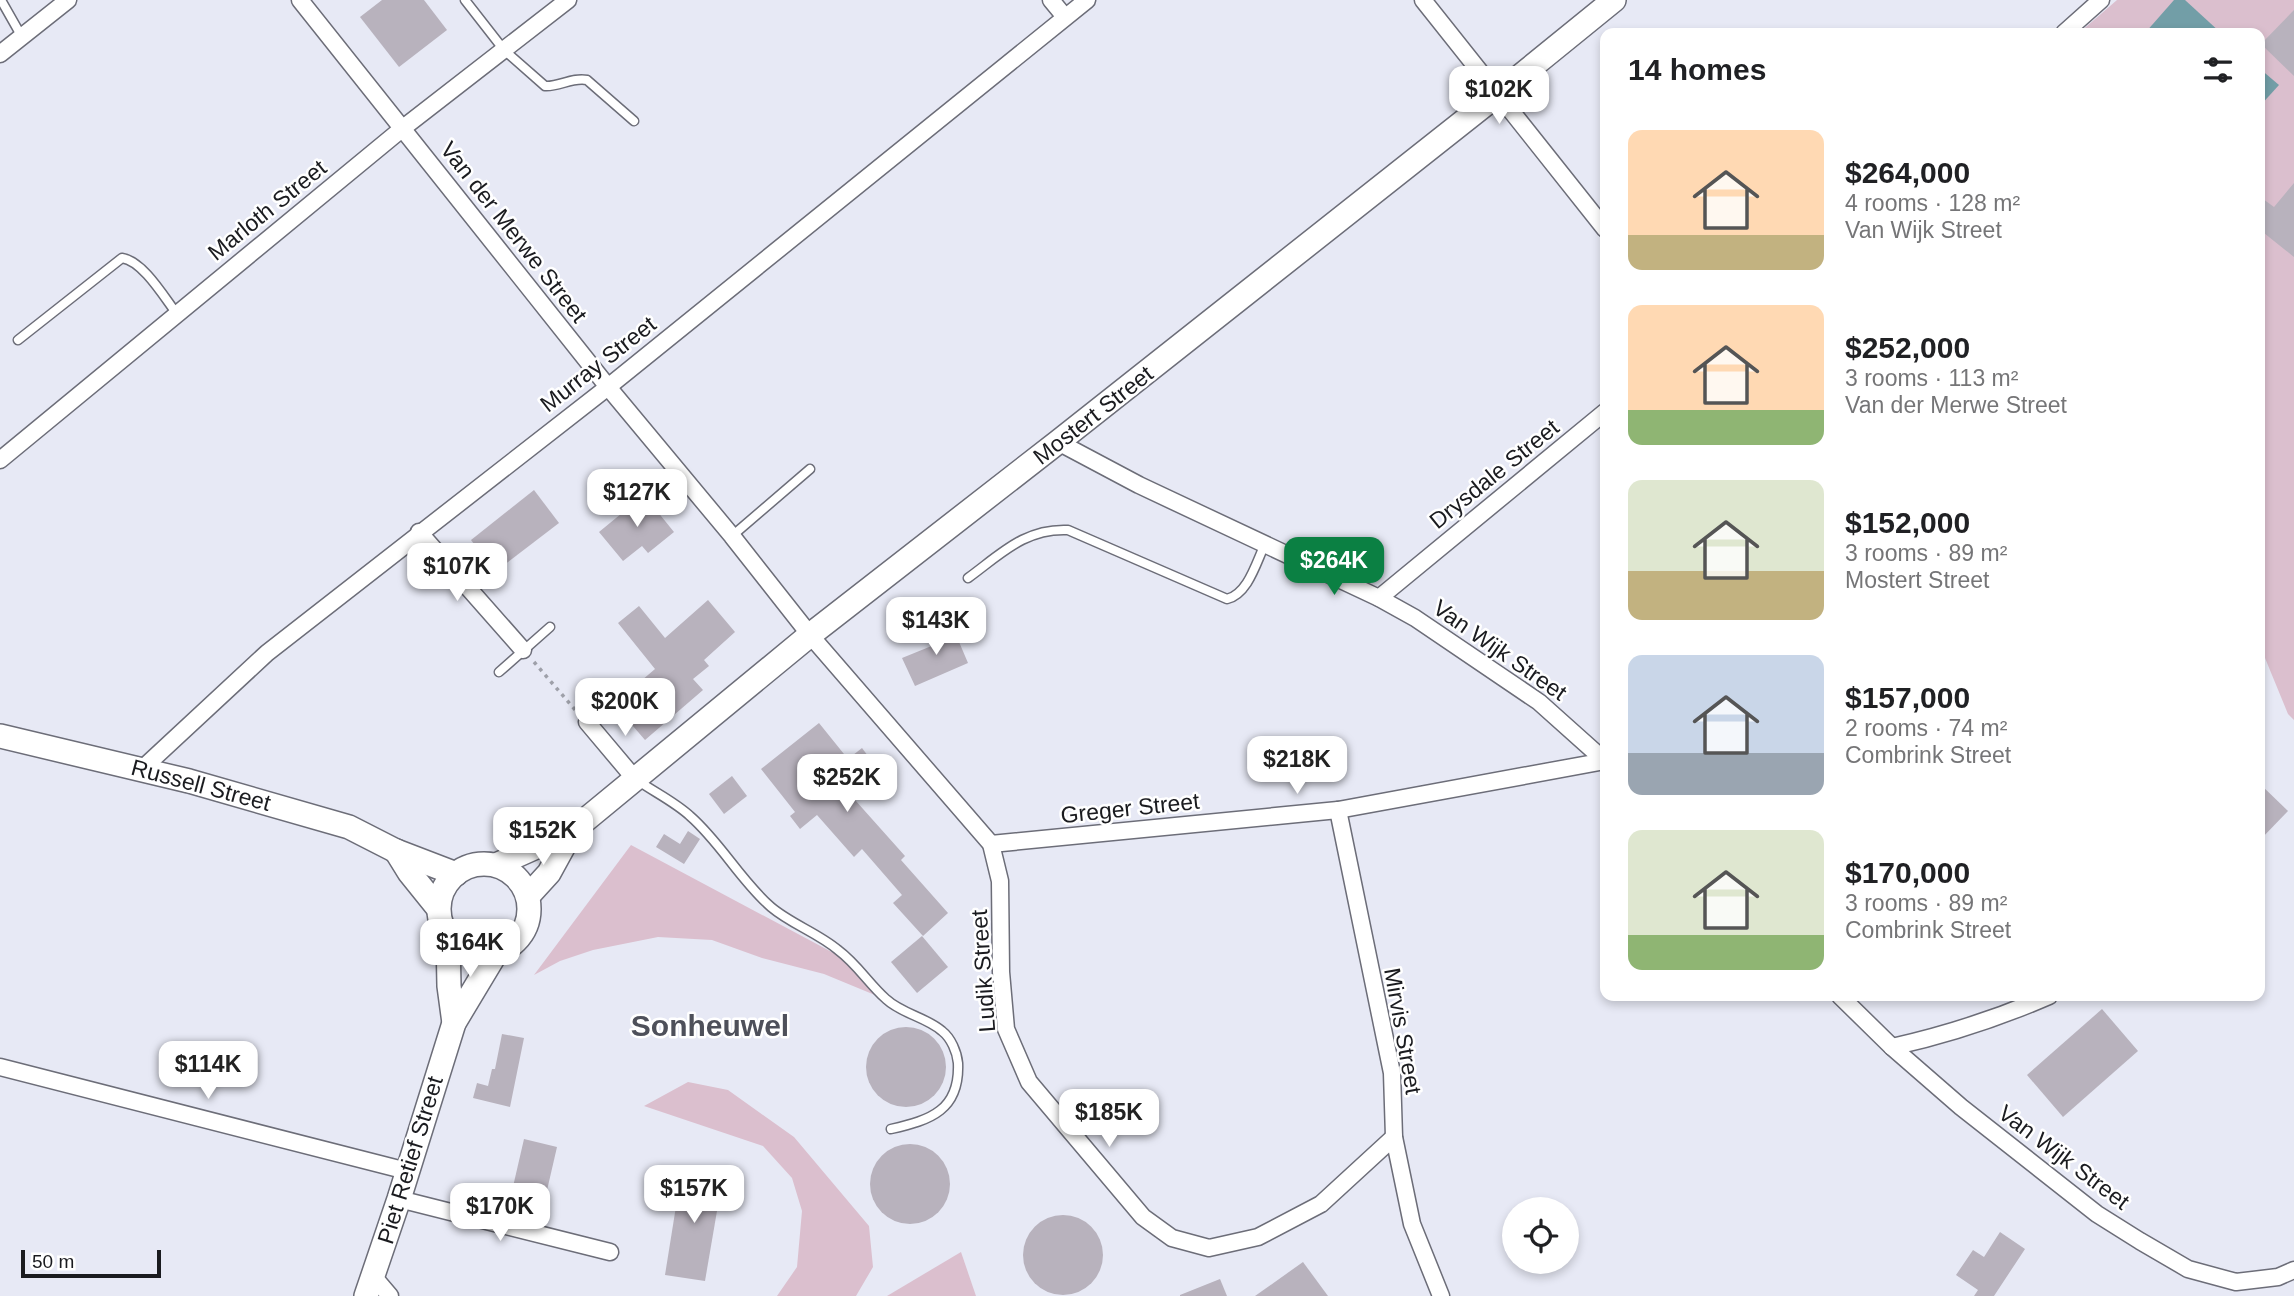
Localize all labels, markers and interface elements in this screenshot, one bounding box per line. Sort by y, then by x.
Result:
icon: filters [2199,51,2237,89]
text: 14 homes [1628,53,1766,86]
pin: $102K [1450,66,1548,126]
text: $102K [1465,76,1533,102]
street label: Van der Merwe Street [435,137,593,328]
street label: Marloth Street [203,154,332,266]
text: $264,000 [1845,156,1970,189]
icon: home [1684,158,1768,242]
text: 4 rooms · 128 m² [1845,190,2020,216]
text: Van Wijk Street [1845,217,2002,243]
street label: Murray Street [535,310,661,417]
text: $252,000 [1845,331,1970,364]
icon: home [1684,333,1768,417]
street label: Mostert Street [1028,360,1158,470]
text: 3 rooms · 113 m² [1845,365,2018,391]
text: Van der Merwe Street [1845,392,2067,418]
street label: Drysdale Street [1424,414,1564,534]
pin: $127K [588,470,686,529]
text: $127K [603,479,671,505]
text: $152,000 [1845,506,1970,539]
icon: home [1684,508,1768,592]
pin: $264K [1285,538,1383,597]
text: 3 rooms · 89 m² [1845,540,2007,566]
pin: $107K [408,544,506,603]
text: $264K [1300,547,1368,573]
text: $107K [423,553,491,579]
text: Mostert Street [1845,567,1989,593]
street label: Van Wijk Street [1428,594,1572,706]
pin: $143K [887,598,985,657]
text: $143K [902,607,970,633]
pin: $200K [576,678,674,738]
text: $157,000 [1845,681,1970,714]
icon: home [1684,683,1768,767]
text: $200K [591,688,659,714]
text: 2 rooms · 74 m² [1845,715,2007,741]
pin: $218K [1248,736,1346,796]
text: Combrink Street [1845,742,2011,768]
text: $218K [1263,746,1331,772]
street label: Russell Street [128,754,274,816]
pin: $252K [798,754,896,814]
text: $252K [813,764,881,790]
street label: Greger Street [1059,788,1201,828]
pin: $152K [494,808,592,867]
text: $152K [509,817,577,843]
text: $170,000 [1845,856,1970,889]
icon: home [1684,858,1768,942]
text: 3 rooms · 89 m² [1845,890,2007,916]
street label: Ludik Street [966,908,1000,1033]
text: Combrink Street [1845,917,2011,943]
pin: $164K [421,920,519,979]
text: $164K [436,929,504,955]
street label: Mirvis Street [1379,966,1427,1097]
district label: Sonheuwel [631,1009,789,1042]
pin: $114K [159,1042,257,1101]
text: $114K [175,1051,241,1077]
street label: Piet Retief Street [372,1072,448,1247]
pin: $185K [1060,1090,1158,1149]
text: $185K [1075,1099,1143,1125]
street label: Van Wijk Street [1994,1099,2135,1215]
pin: $157K [645,1166,743,1225]
text: $157K [660,1175,728,1201]
pin: $170K [451,1184,549,1243]
text: $170K [466,1193,534,1219]
map controls [1502,1197,1579,1274]
button: locate [1502,1197,1579,1274]
scale bar [21,1247,161,1279]
text: 50 m [32,1251,74,1272]

